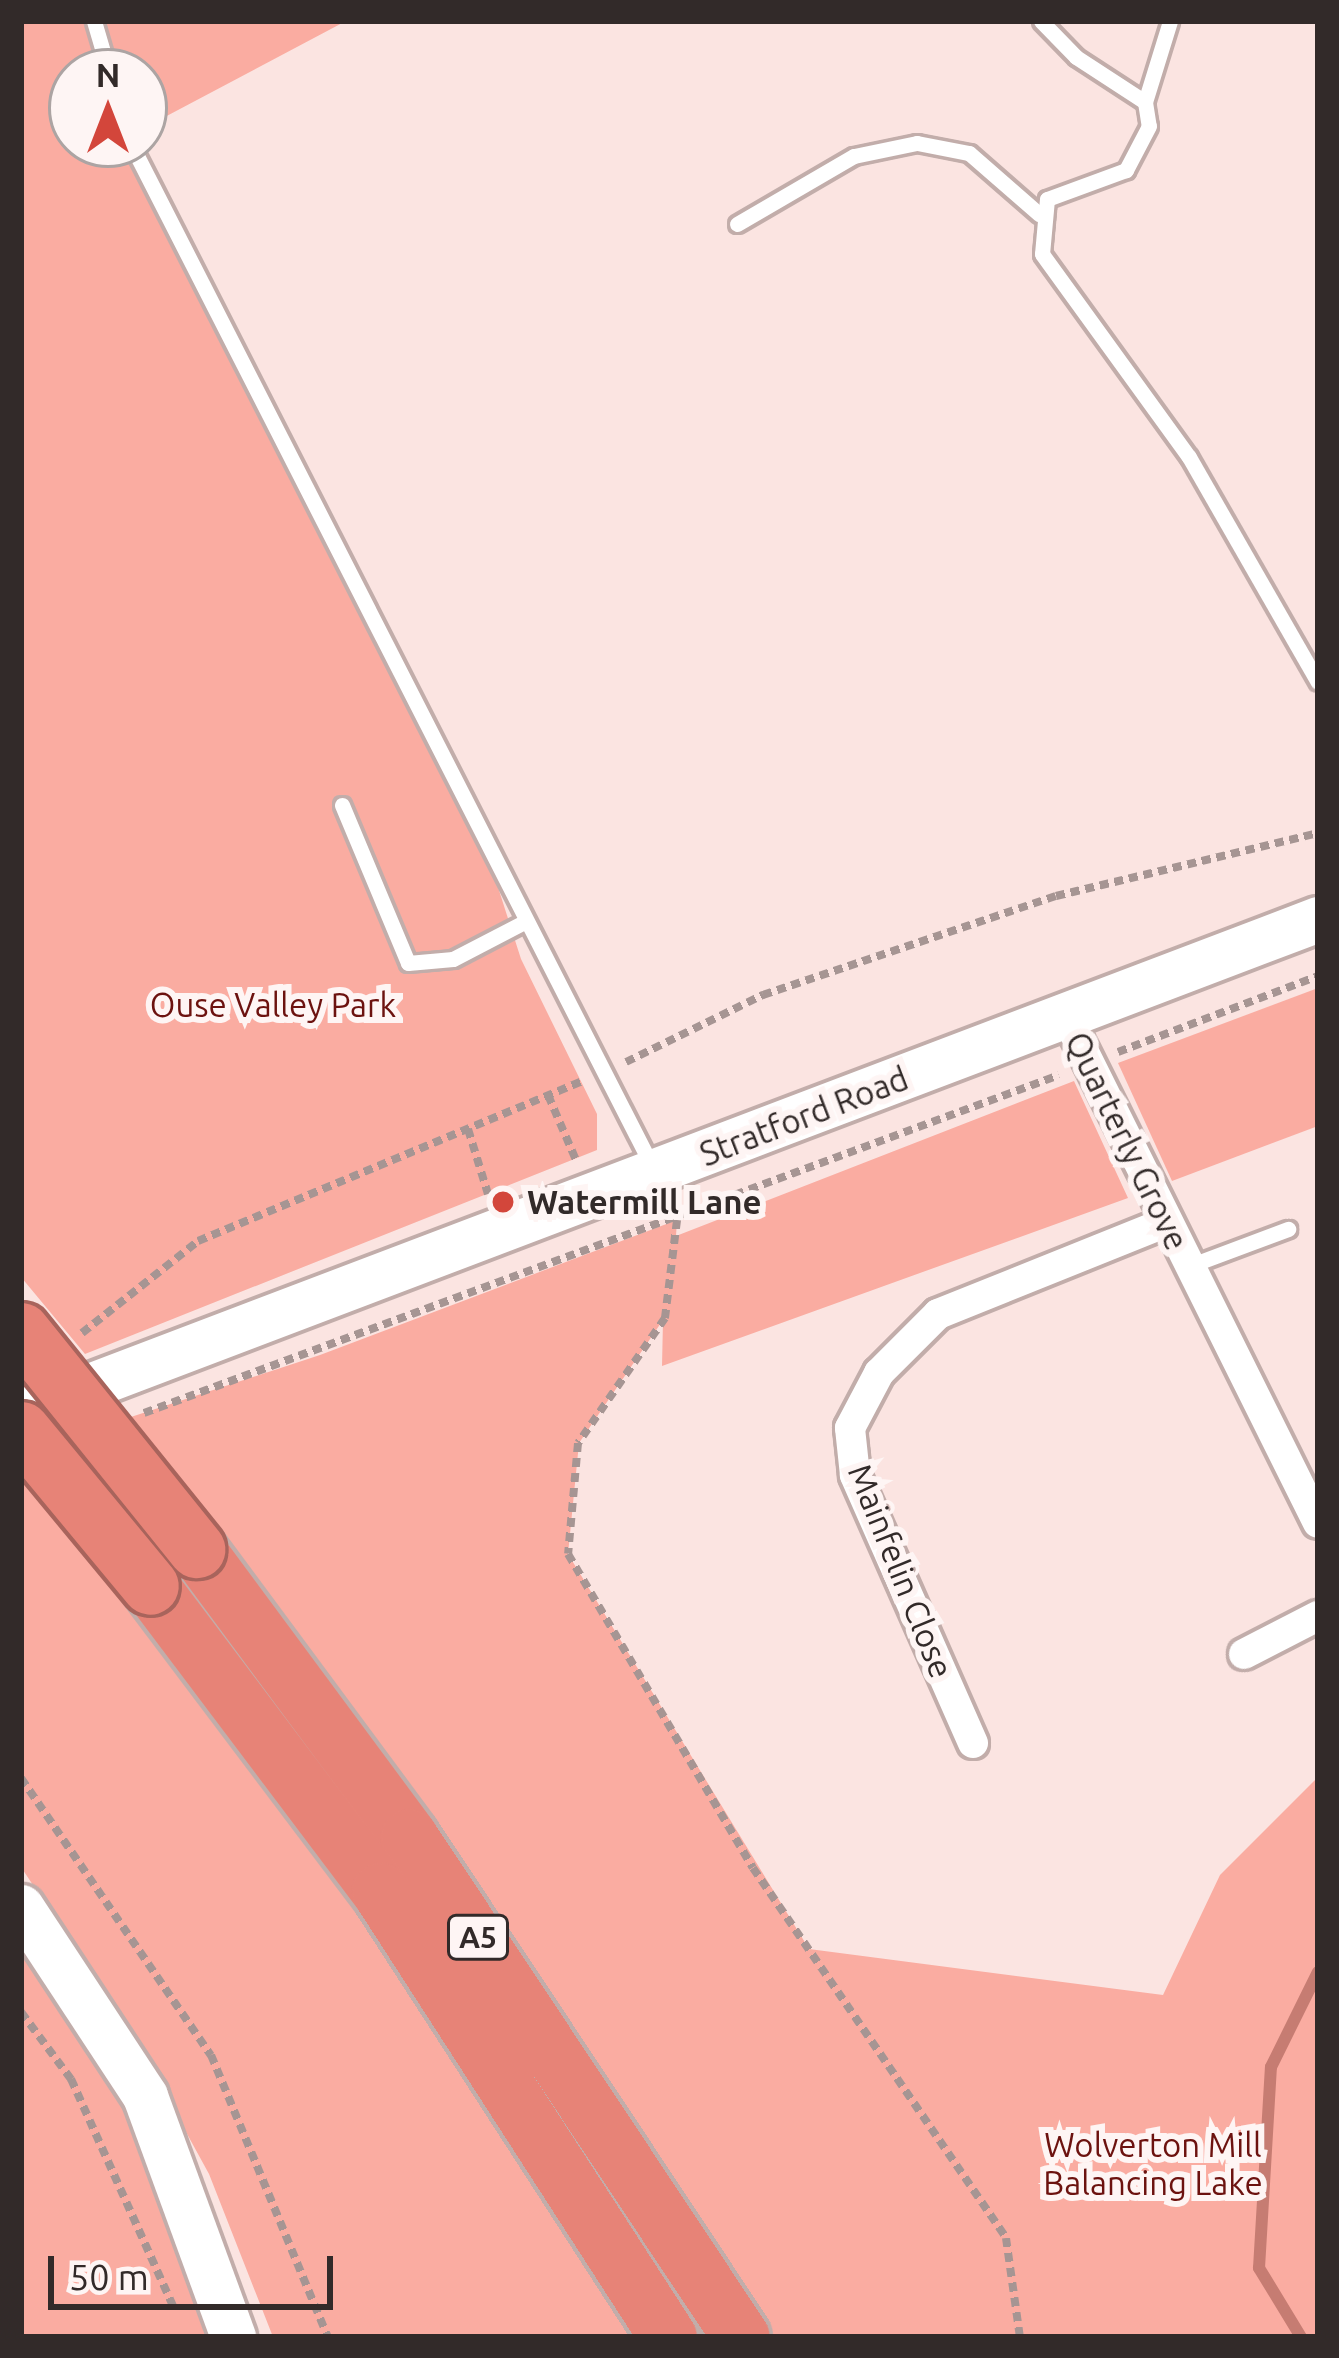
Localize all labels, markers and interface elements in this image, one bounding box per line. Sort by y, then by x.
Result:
north arrow [48,48,168,168]
text: N [96,56,120,93]
park label: Ouse Valley Park [150,985,396,1025]
street label: Quarterly Grove [1057,1026,1197,1256]
street label: Stratford Road [694,1058,914,1174]
place label: Watermill Lane [527,1182,762,1222]
marker: Watermill Lane [490,1189,516,1215]
street label: Mainfelin Close [840,1458,962,1684]
road number: A5 [445,1913,511,1961]
park label: Wolverton Mill Balancing Lake [1043,2125,1263,2203]
scale bar [54,2232,339,2306]
text: 50 m [69,2256,149,2297]

